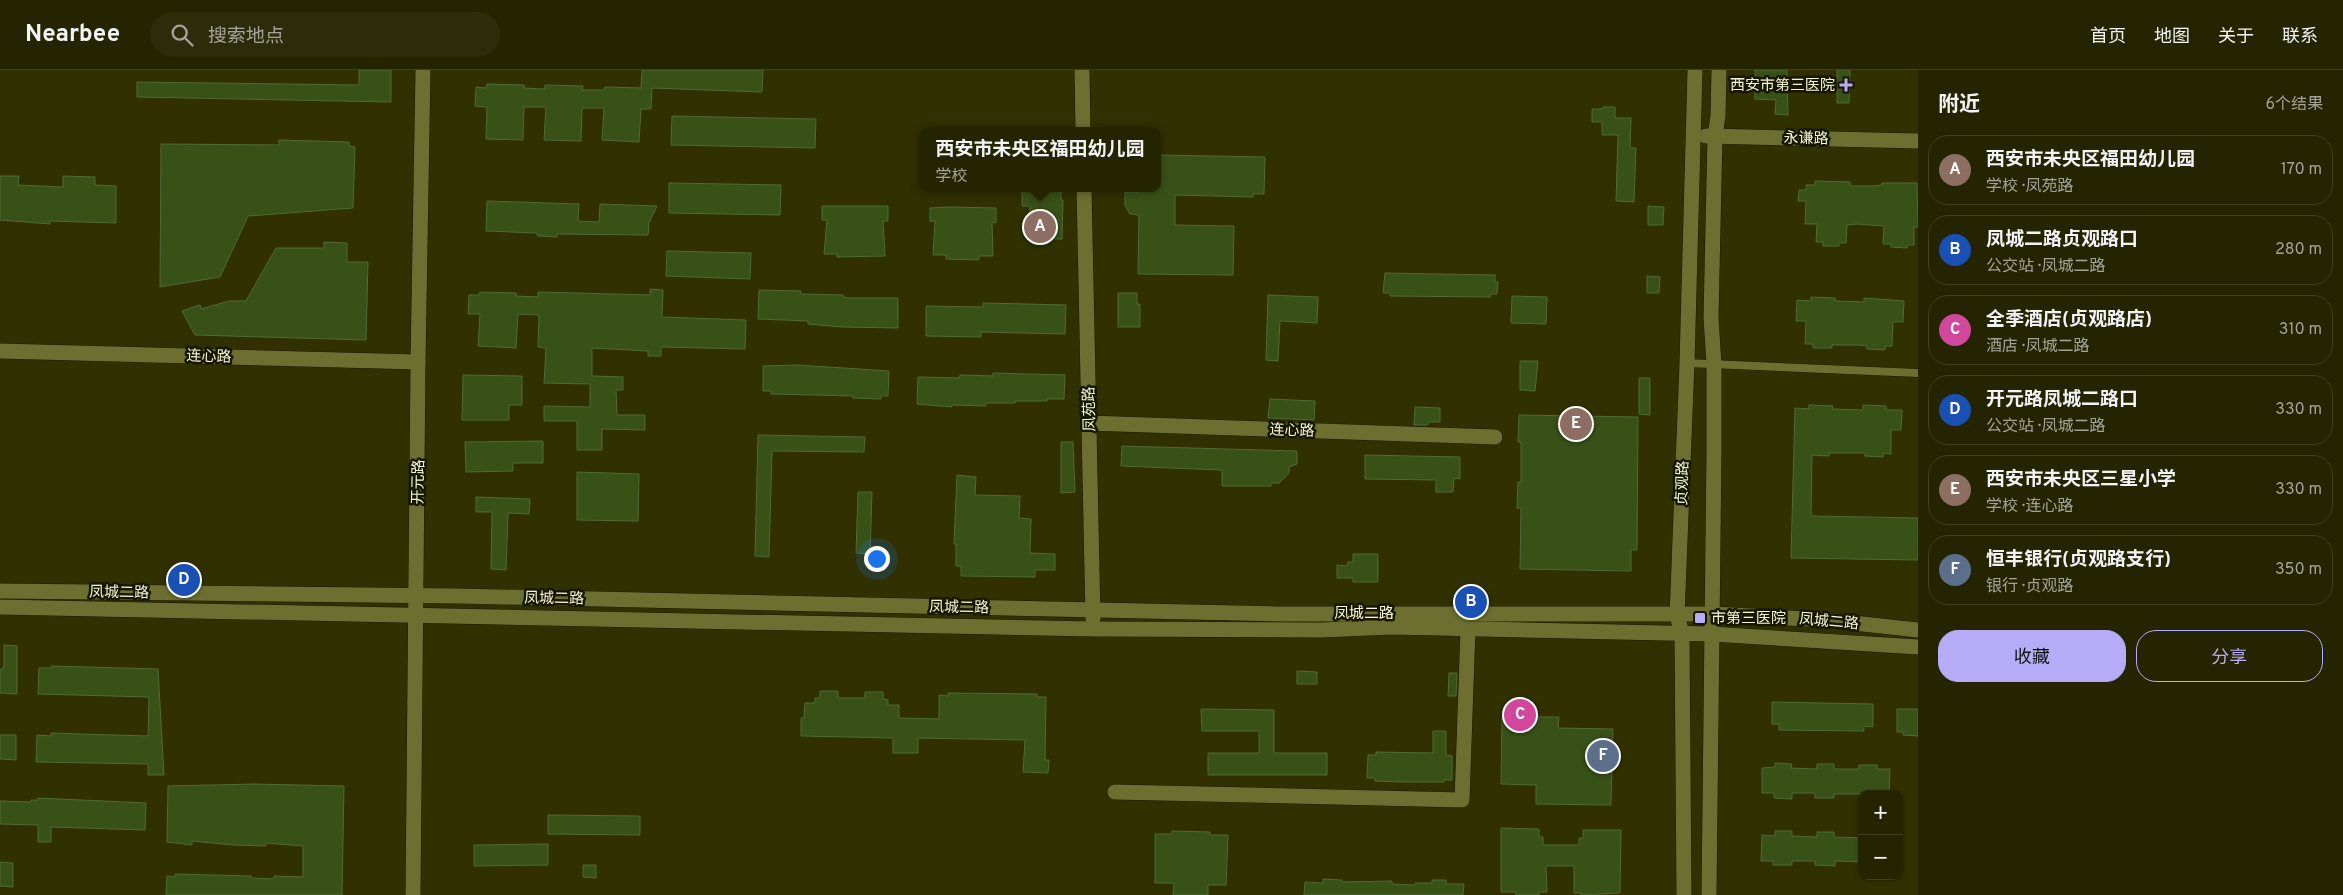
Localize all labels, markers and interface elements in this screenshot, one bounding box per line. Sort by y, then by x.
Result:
search box [150,12,500,57]
text: Nearbee [25,20,120,50]
icon: search [168,21,196,49]
text: 搜索地点 [208,25,284,49]
text: 首页 [2090,26,2126,49]
text: 地图 [2154,26,2190,49]
text: 关于 [2218,26,2254,49]
text: 联系 [2282,26,2318,49]
place label: 西安市第三医院 [1730,77,1835,96]
marker: 西安市第三医院 [1839,78,1853,92]
text: 附近 [1938,92,1980,119]
text: 6个结果 [2265,95,2323,115]
popup [919,127,1161,192]
street label: 永谦路 [1783,130,1829,149]
text: 西安市未央区福田幼儿园 [935,138,1145,162]
text: 西安市未央区福田幼儿园 [1986,148,2195,172]
text: A [1949,160,1961,180]
text: 170 m [2281,160,2322,180]
text: 学校 [935,167,968,187]
text: 学校 · 凤苑路 [1986,177,2074,197]
pin: A [1024,208,1056,246]
text: 凤城二路贞观路口 [1986,228,2138,252]
text: B [1949,240,1961,260]
text: 280 m [2275,240,2322,260]
text: 公交站 · 凤城二路 [1986,257,2106,277]
text: 全季酒店(贞观路店) [1986,308,2152,332]
text: C [1950,320,1960,340]
text: 310 m [2279,320,2322,340]
text: 酒店 · 凤城二路 [1986,337,2090,357]
street label: 连心路 [186,347,232,368]
street label: 凤苑路 [1081,386,1100,432]
text: 开元路凤城二路口 [1986,388,2138,412]
text: D [1949,400,1961,420]
text: 330 m [2275,400,2322,420]
pin: E [1560,405,1592,443]
text: 公交站 · 凤城二路 [1986,417,2106,437]
street label: 连心路 [1269,421,1315,442]
street label: 开元路 [410,459,429,505]
street label: 贞观路 [1673,460,1694,506]
text: 西安市未央区三星小学 [1986,468,2176,492]
text: E [1950,480,1960,500]
text: 330 m [2275,480,2322,500]
text: 学校 · 连心路 [1986,497,2074,517]
your location [864,546,890,572]
text: 恒丰银行(贞观路支行) [1986,548,2171,572]
text: F [1950,560,1960,580]
text: 350 m [2275,560,2322,580]
pin: D [168,561,200,599]
text: 银行 · 贞观路 [1986,577,2074,597]
street label: 凤城二路 [89,583,149,604]
pin: B [1455,583,1487,621]
street label: 凤城二路 [524,589,584,610]
street label: 凤城二路 [929,598,989,619]
street label: 凤城二路 [1334,605,1394,624]
place label: 市第三医院 [1711,610,1786,629]
street label: 凤城二路 [1798,610,1860,635]
marker: 市第三医院 [1693,611,1707,625]
button: 收藏 [1938,630,2126,682]
button: 分享 [2136,630,2323,682]
pin: C [1504,696,1536,734]
pin: F [1587,737,1619,775]
map controls [1858,790,1903,880]
button: + [1858,790,1903,835]
button: − [1858,835,1903,880]

